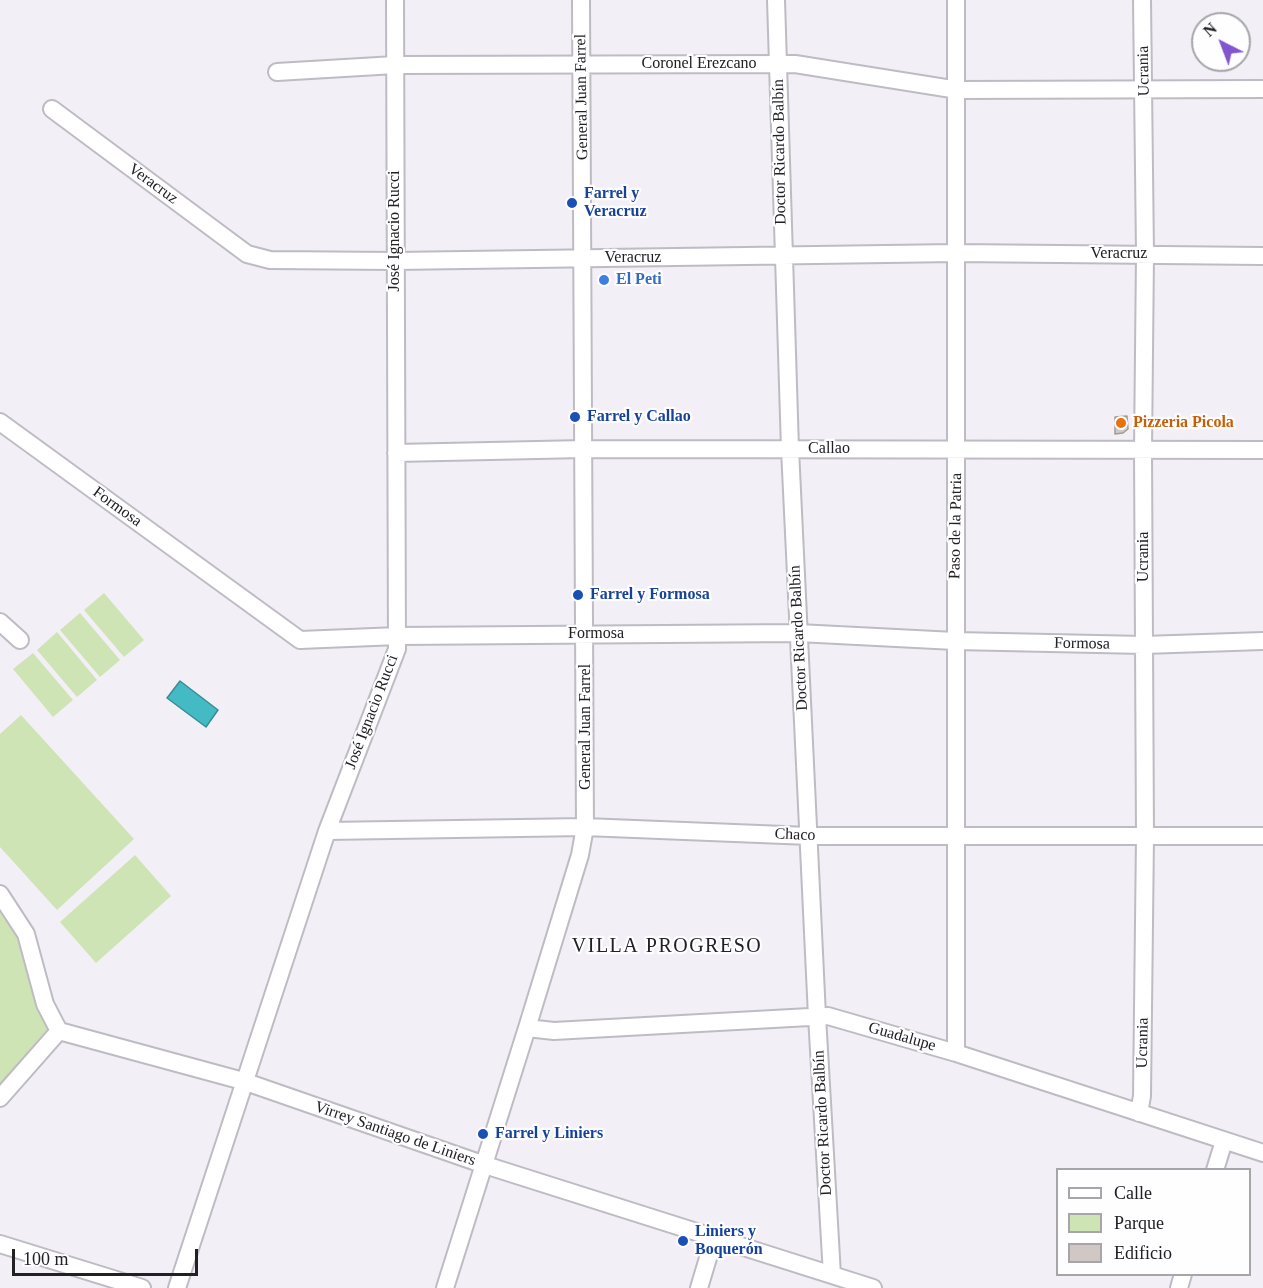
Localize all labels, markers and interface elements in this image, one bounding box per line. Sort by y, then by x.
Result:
north arrow [1191,12,1251,72]
text: N [1200,20,1220,40]
street label: General Juan Farrel [571,34,593,160]
street label: Ucrania [1134,46,1154,96]
street label: Coronel Erezcano [641,54,757,74]
street label: Doctor Ricardo Balbín [769,79,791,225]
street label: Veracruz [124,160,182,208]
street label: José Ignacio Rucci [385,171,405,291]
place label: Farrel y Veracruz [584,184,646,222]
marker: Farrel y Veracruz [565,196,579,210]
street label: Veracruz [1091,244,1147,264]
street label: Veracruz [605,248,661,268]
place label: El Peti [616,270,662,290]
marker: El Peti [597,273,611,287]
place label: Farrel y Callao [587,407,691,427]
marker: Farrel y Callao [568,410,582,424]
place label: Pizzeria Picola [1133,413,1234,433]
marker: Pizzeria Picola [1114,416,1128,430]
street label: Callao [808,439,850,459]
street label: Paso de la Patria [945,473,967,579]
street label: Formosa [89,483,145,531]
street label: Ucrania [1134,532,1154,582]
street label: Doctor Ricardo Balbín [786,565,812,711]
place label: Farrel y Formosa [590,585,710,605]
marker: Farrel y Formosa [571,588,585,602]
street label: Formosa [568,624,624,644]
street label: Formosa [1054,634,1110,654]
street label: José Ignacio Rucci [341,652,403,772]
street label: General Juan Farrel [576,664,596,790]
street label: Chaco [774,825,816,845]
district label: VILLA PROGRESO [572,935,762,959]
street label: Guadalupe [866,1018,938,1056]
street label: Ucrania [1133,1018,1153,1068]
street label: Doctor Ricardo Balbín [810,1050,836,1196]
street label: Virrey Santiago de Liniers [312,1097,478,1171]
place label: Farrel y Liniers [495,1124,603,1144]
marker: Farrel y Liniers [476,1127,490,1141]
legend [1056,1168,1251,1276]
text: Calle [1114,1183,1152,1203]
text: Parque [1114,1213,1164,1233]
place label: Liniers y Boquerón [695,1222,763,1260]
marker: Liniers y Boquerón [676,1234,690,1248]
scale bar [15,1237,201,1275]
text: Edificio [1114,1243,1172,1263]
text: 100 m [23,1249,69,1269]

